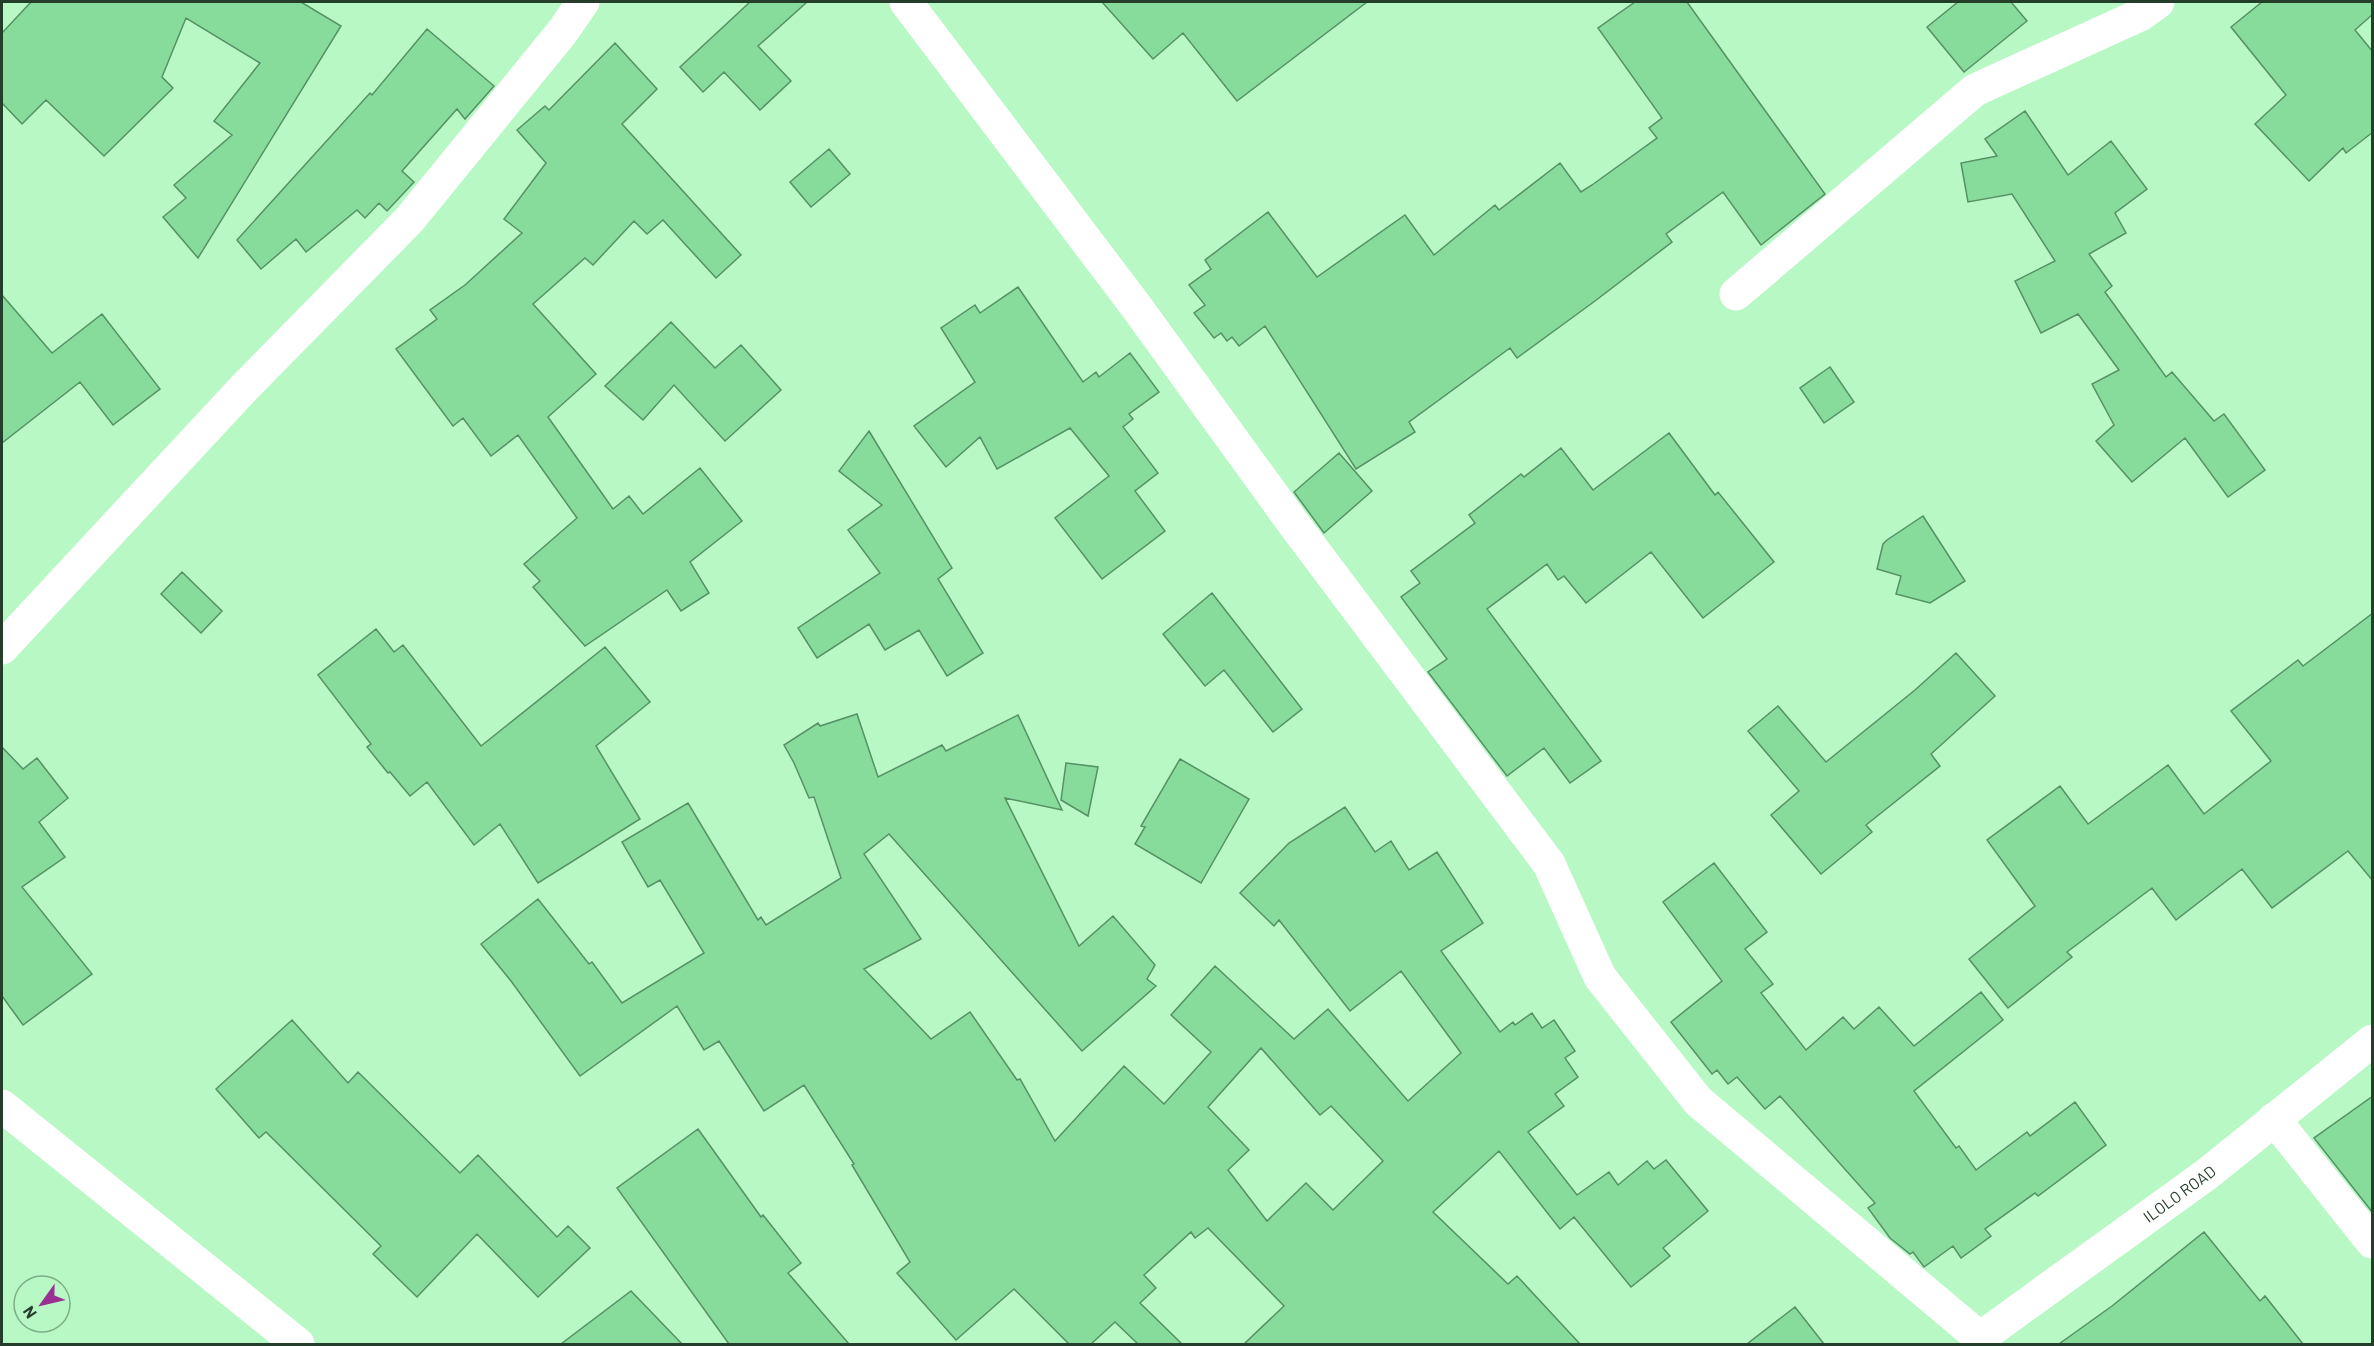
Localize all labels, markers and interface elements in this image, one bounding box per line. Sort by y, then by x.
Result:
street label: ILOLO ROAD [2139,1161,2219,1226]
north arrow [12,1274,72,1334]
text: N [18,1303,40,1322]

